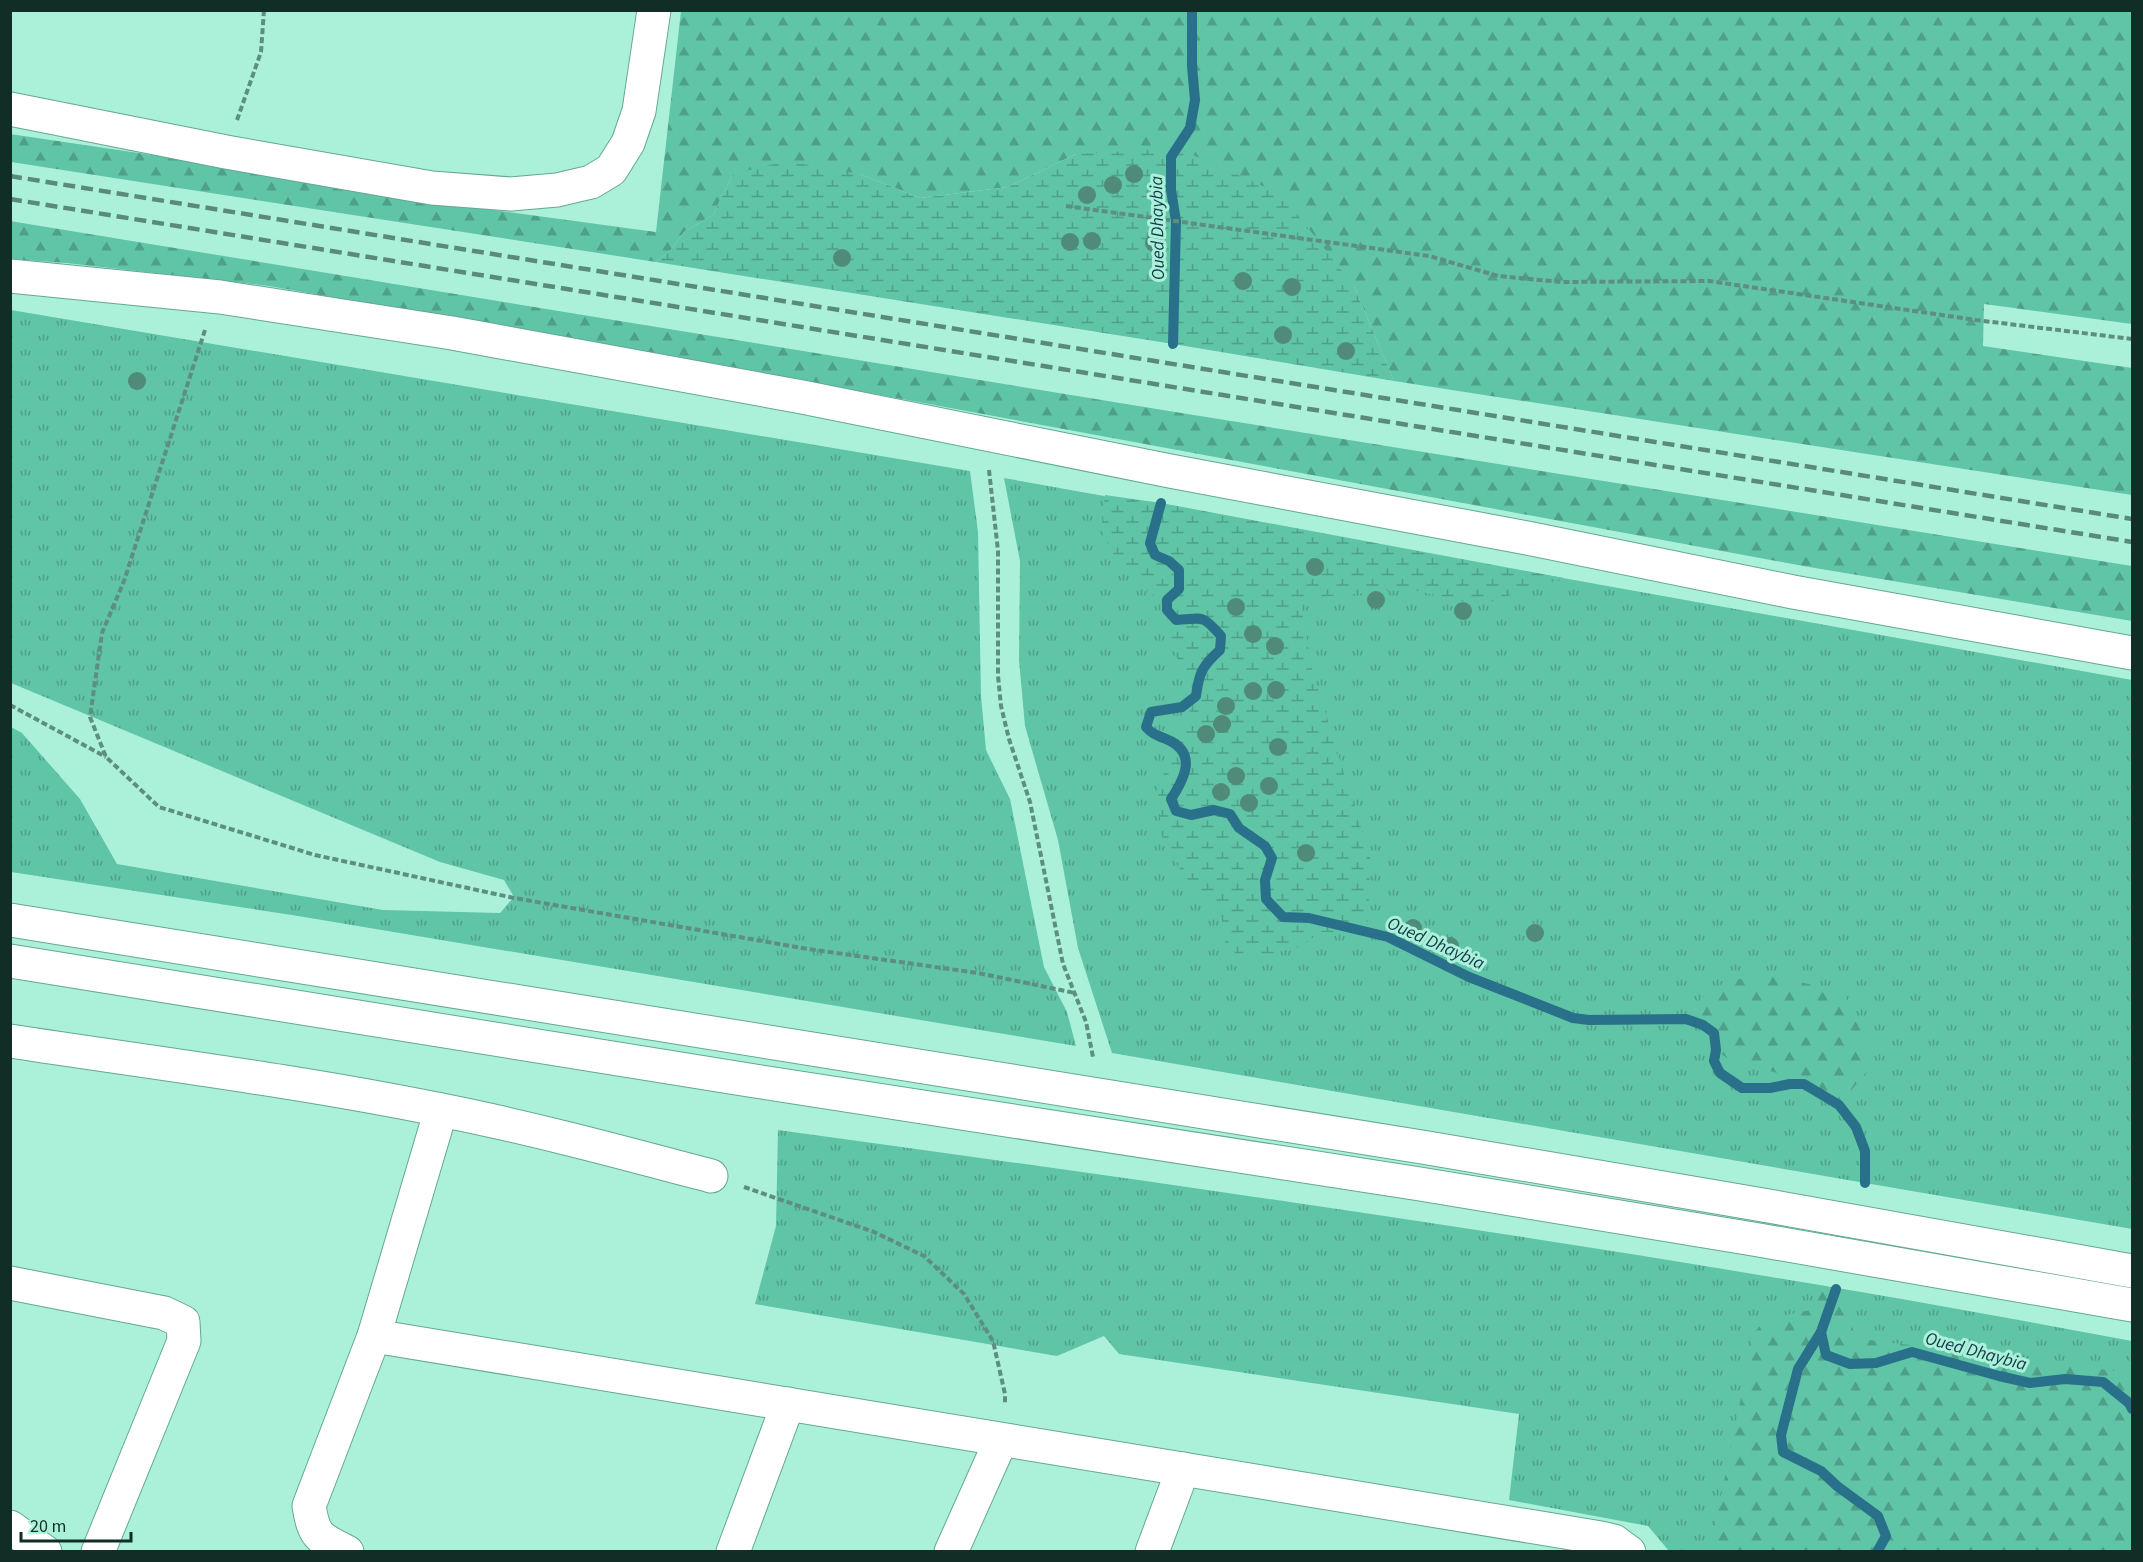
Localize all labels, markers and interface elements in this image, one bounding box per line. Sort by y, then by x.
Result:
water label: Oued Dhaybia [1144,175,1171,280]
water label: Oued Dhaybia [1383,911,1489,976]
water label: Oued Dhaybia [1922,1326,2030,1377]
scale bar [21,1505,130,1543]
text: 20 m [30,1514,66,1539]

